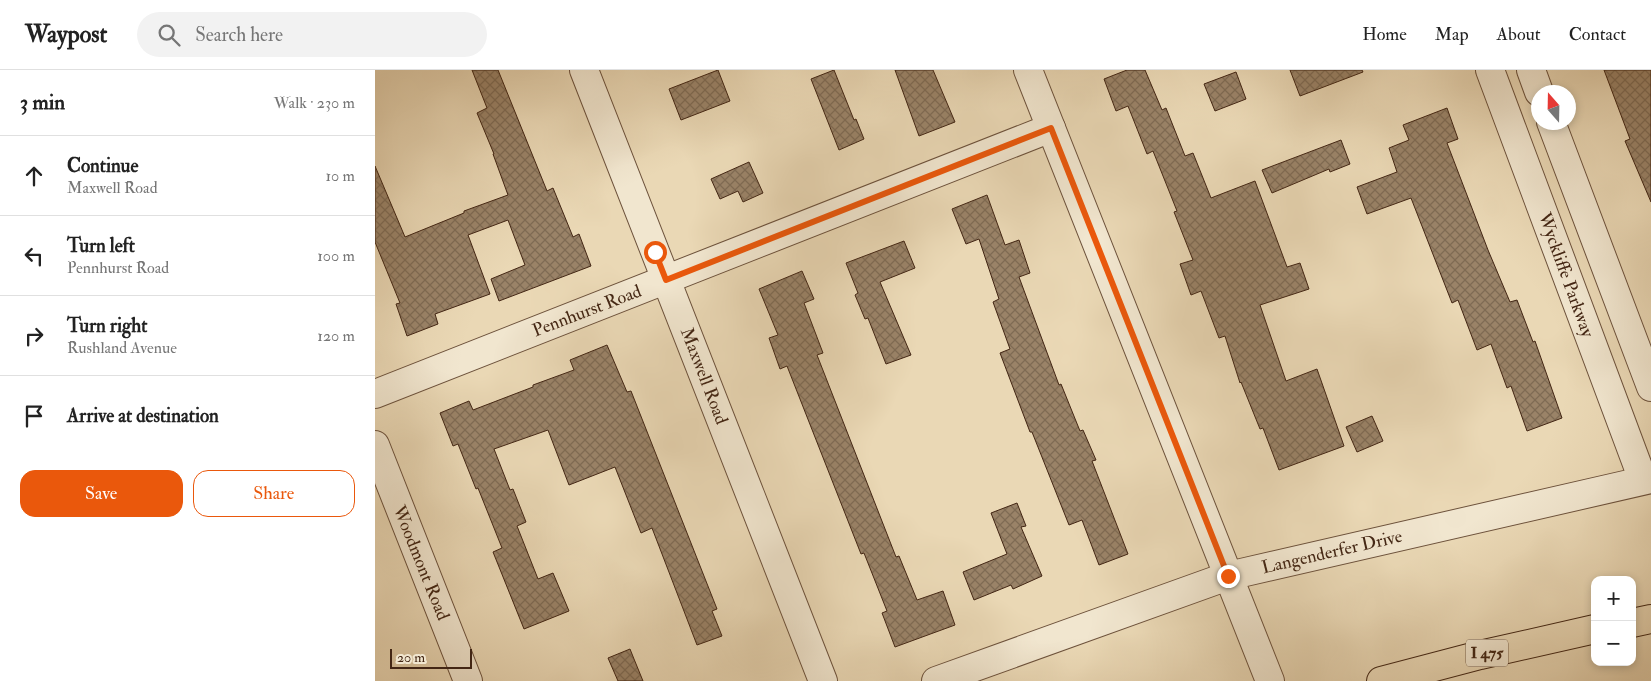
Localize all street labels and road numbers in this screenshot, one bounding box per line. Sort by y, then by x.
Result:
street label: Wyckliffe Parkway [1532,209,1600,341]
street label: Pennhurst Road [529,280,645,342]
street label: Maxwell Road [675,324,733,428]
street label: Woodmont Road [387,501,455,624]
street label: Langenderfer Drive [1260,525,1405,579]
road number: I 475 [1466,640,1508,666]

